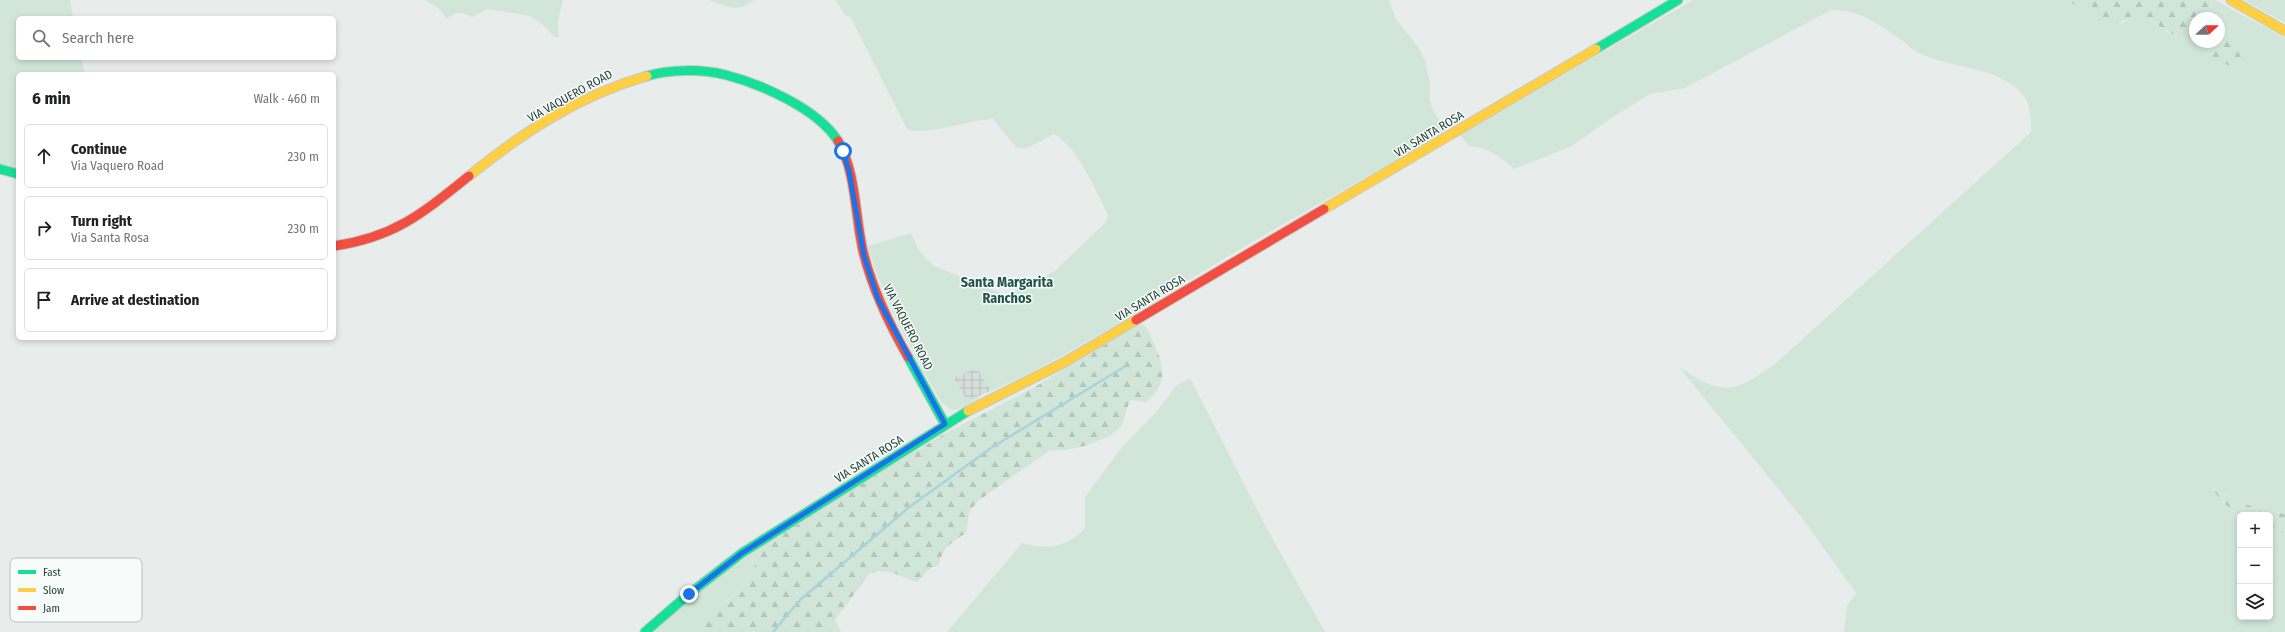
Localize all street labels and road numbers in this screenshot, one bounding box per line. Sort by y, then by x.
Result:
street label: VIA VAQUERO ROAD [525,67,615,125]
street label: VIA SANTA ROSA [1392,108,1467,160]
street label: VIA SANTA ROSA [1113,272,1188,324]
street label: VIA VAQUERO ROAD [880,282,936,372]
street label: VIA SANTA ROSA [832,432,906,486]

